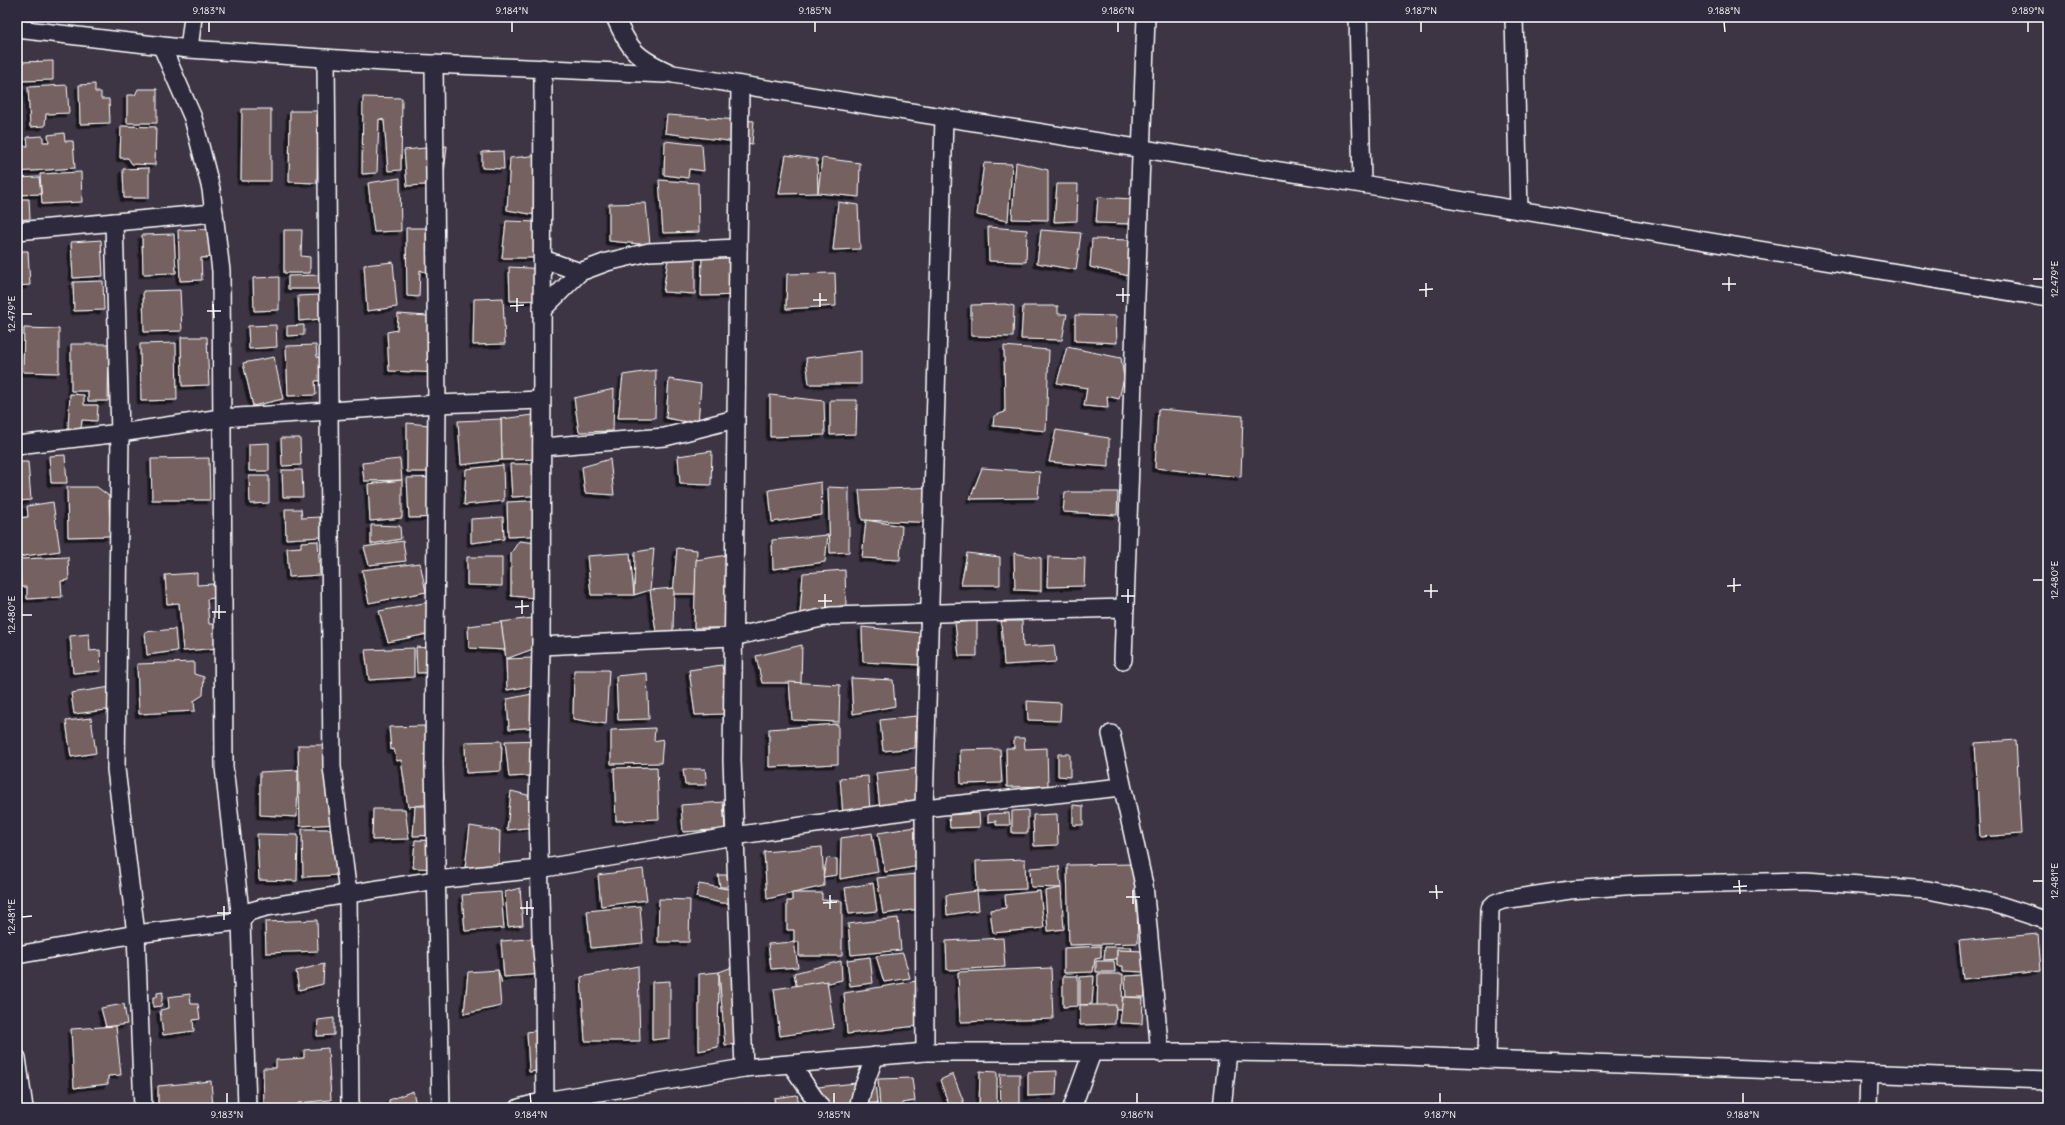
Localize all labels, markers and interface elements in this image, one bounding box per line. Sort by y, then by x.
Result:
text: 9.183°N [193,4,225,17]
text: 9.184°N [496,4,528,17]
text: 9.185°N [799,4,831,17]
text: 9.186°N [1102,4,1134,17]
text: 9.187°N [1405,4,1437,17]
text: 9.188°N [1708,4,1740,17]
text: 9.189°N [2012,4,2044,17]
text: 12.479°E [2048,260,2061,297]
text: 12.479°E [5,295,18,332]
text: 12.480°E [2048,561,2061,599]
text: 12.480°E [5,596,18,634]
text: 12.481°E [2048,863,2061,899]
text: 12.481°E [5,899,18,935]
text: 9.183°N [211,1108,243,1121]
text: 9.184°N [515,1108,547,1121]
text: 9.185°N [818,1108,850,1121]
text: 9.186°N [1121,1108,1153,1121]
text: 9.187°N [1424,1108,1456,1121]
text: 9.188°N [1727,1108,1759,1121]

